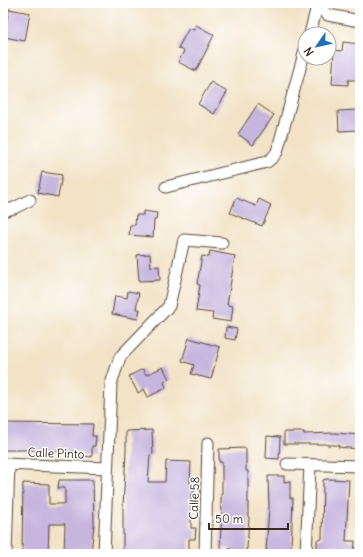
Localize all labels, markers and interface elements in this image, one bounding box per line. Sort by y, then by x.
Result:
north arrow [297,26,337,66]
text: N [301,45,317,59]
street label: Calle Pinto [27,445,85,461]
street label: Calle 58 [186,476,202,520]
scale bar [209,505,288,531]
text: 50 m [215,511,244,526]

